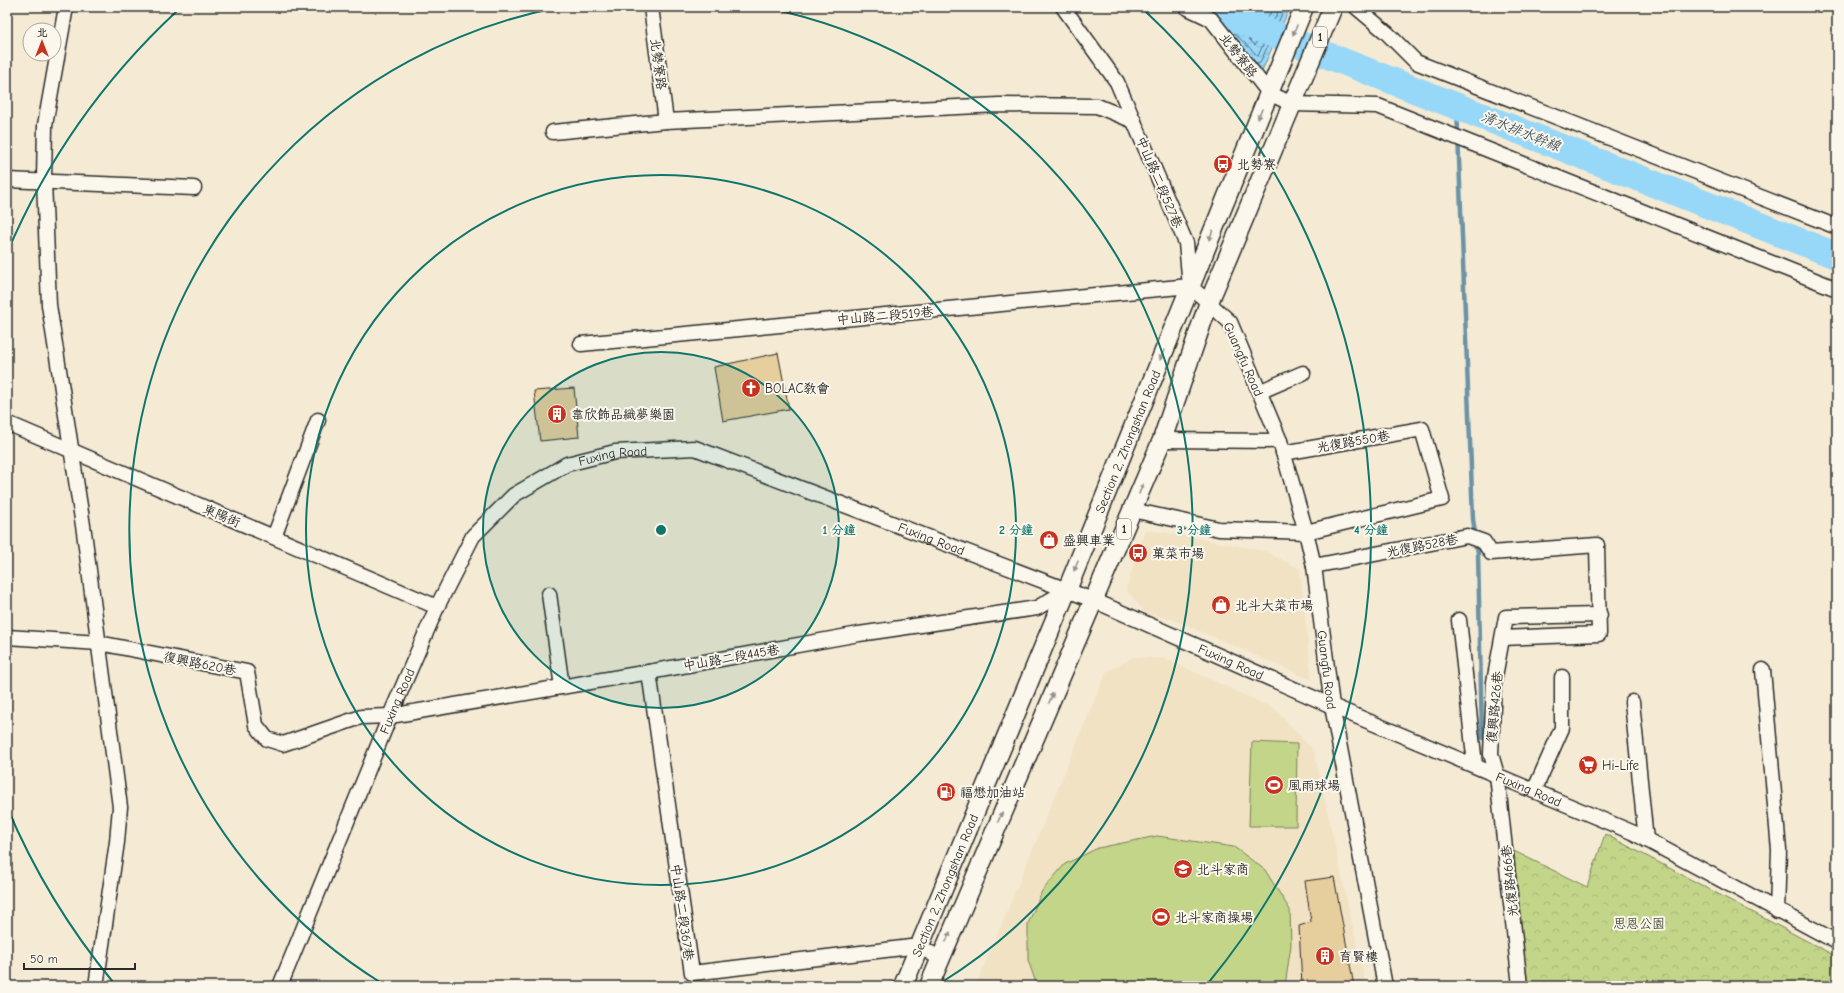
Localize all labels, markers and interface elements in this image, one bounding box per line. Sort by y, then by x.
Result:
north arrow [22,22,62,62]
one-way arrow [1292,24,1298,35]
text: 北 [37,26,48,39]
road number: 1 [1313,27,1327,47]
street label: 北勢寮路 [1217,30,1261,80]
street label: 北勢寮路 [647,37,670,91]
water label: 清水排水幹線 [1479,108,1564,155]
one-way arrow [1257,109,1263,120]
street label: 中山路二段527巷 [1133,134,1186,230]
bus stop icon: 北勢寮 [1212,153,1234,175]
place label: 北勢寮 [1237,157,1276,172]
one-way arrow [1207,229,1213,241]
street label: 中山路二段519巷 [836,304,934,327]
street label: Guangfu Road [1221,320,1267,399]
one-way arrow [1158,350,1164,362]
street label: Section 2, Zhongshan Road [1092,368,1164,515]
church icon: BOLAC教會 [740,377,762,399]
place label: BOLAC教會 [765,381,829,396]
building icon: 韋欣飾品織夢樂園 [546,403,568,425]
place label: 韋欣飾品織夢樂園 [571,407,675,422]
street label: 光復路550巷 [1315,428,1391,455]
street label: Fuxing Road [577,443,648,469]
one-way arrow [1139,482,1145,494]
street label: 東陽街 [201,501,243,530]
street label: Fuxing Road [896,519,967,558]
road number: 1 [1117,519,1131,539]
centre of rings [654,523,668,537]
text: 1 分鐘 [823,523,856,537]
text: 2 分鐘 [999,523,1033,537]
text: 3 分鐘 [1177,523,1211,537]
text: 4 分鐘 [1354,523,1388,537]
shop icon: 盛興車業 [1038,529,1060,551]
street label: 光復路528巷 [1385,531,1459,560]
place label: 盛興車業 [1063,533,1115,548]
bus stop icon: 菓菜市場 [1127,542,1149,564]
place label: 菓菜市場 [1152,546,1204,561]
one-way arrow [1073,561,1079,573]
shop icon: 北斗大菜市場 [1210,594,1232,616]
place label: 北斗大菜市場 [1235,598,1313,613]
street label: Guangfu Road [1314,629,1339,710]
street label: Fuxing Road [1196,641,1266,683]
street label: 中山路二段445巷 [682,642,780,673]
street label: 復興路620巷 [162,649,238,678]
street label: Fuxing Road [377,666,418,736]
street label: 復興路426巷 [1484,670,1505,744]
one-way arrow [1048,692,1054,704]
supermarket icon: Hi-Life [1577,754,1599,776]
place label: Hi-Life [1602,758,1639,773]
street label: Fuxing Road [1494,769,1564,810]
sports icon: 風雨球場 [1263,774,1285,796]
place label: 風雨球場 [1288,778,1340,793]
fuel station icon: 福懋加油站 [935,781,957,803]
place label: 福懋加油站 [960,785,1025,800]
one-way arrow [997,811,1003,823]
street label: Section 2, Zhongshan Road [909,812,981,959]
street label: 光復路466巷 [1498,844,1521,918]
school or university icon: 北斗家商 [1172,858,1194,880]
place label: 北斗家商 [1197,862,1249,877]
street label: 中山路二段367巷 [668,863,697,962]
sports icon: 北斗家商操場 [1150,906,1172,928]
place label: 北斗家商操場 [1175,910,1253,925]
park label: 思恩公園 [1613,916,1665,931]
one-way arrow [946,930,952,942]
scale bar [24,945,135,971]
building icon: 育賢樓 [1314,945,1336,967]
place label: 育賢樓 [1339,949,1378,964]
text: 50 m [30,952,58,966]

